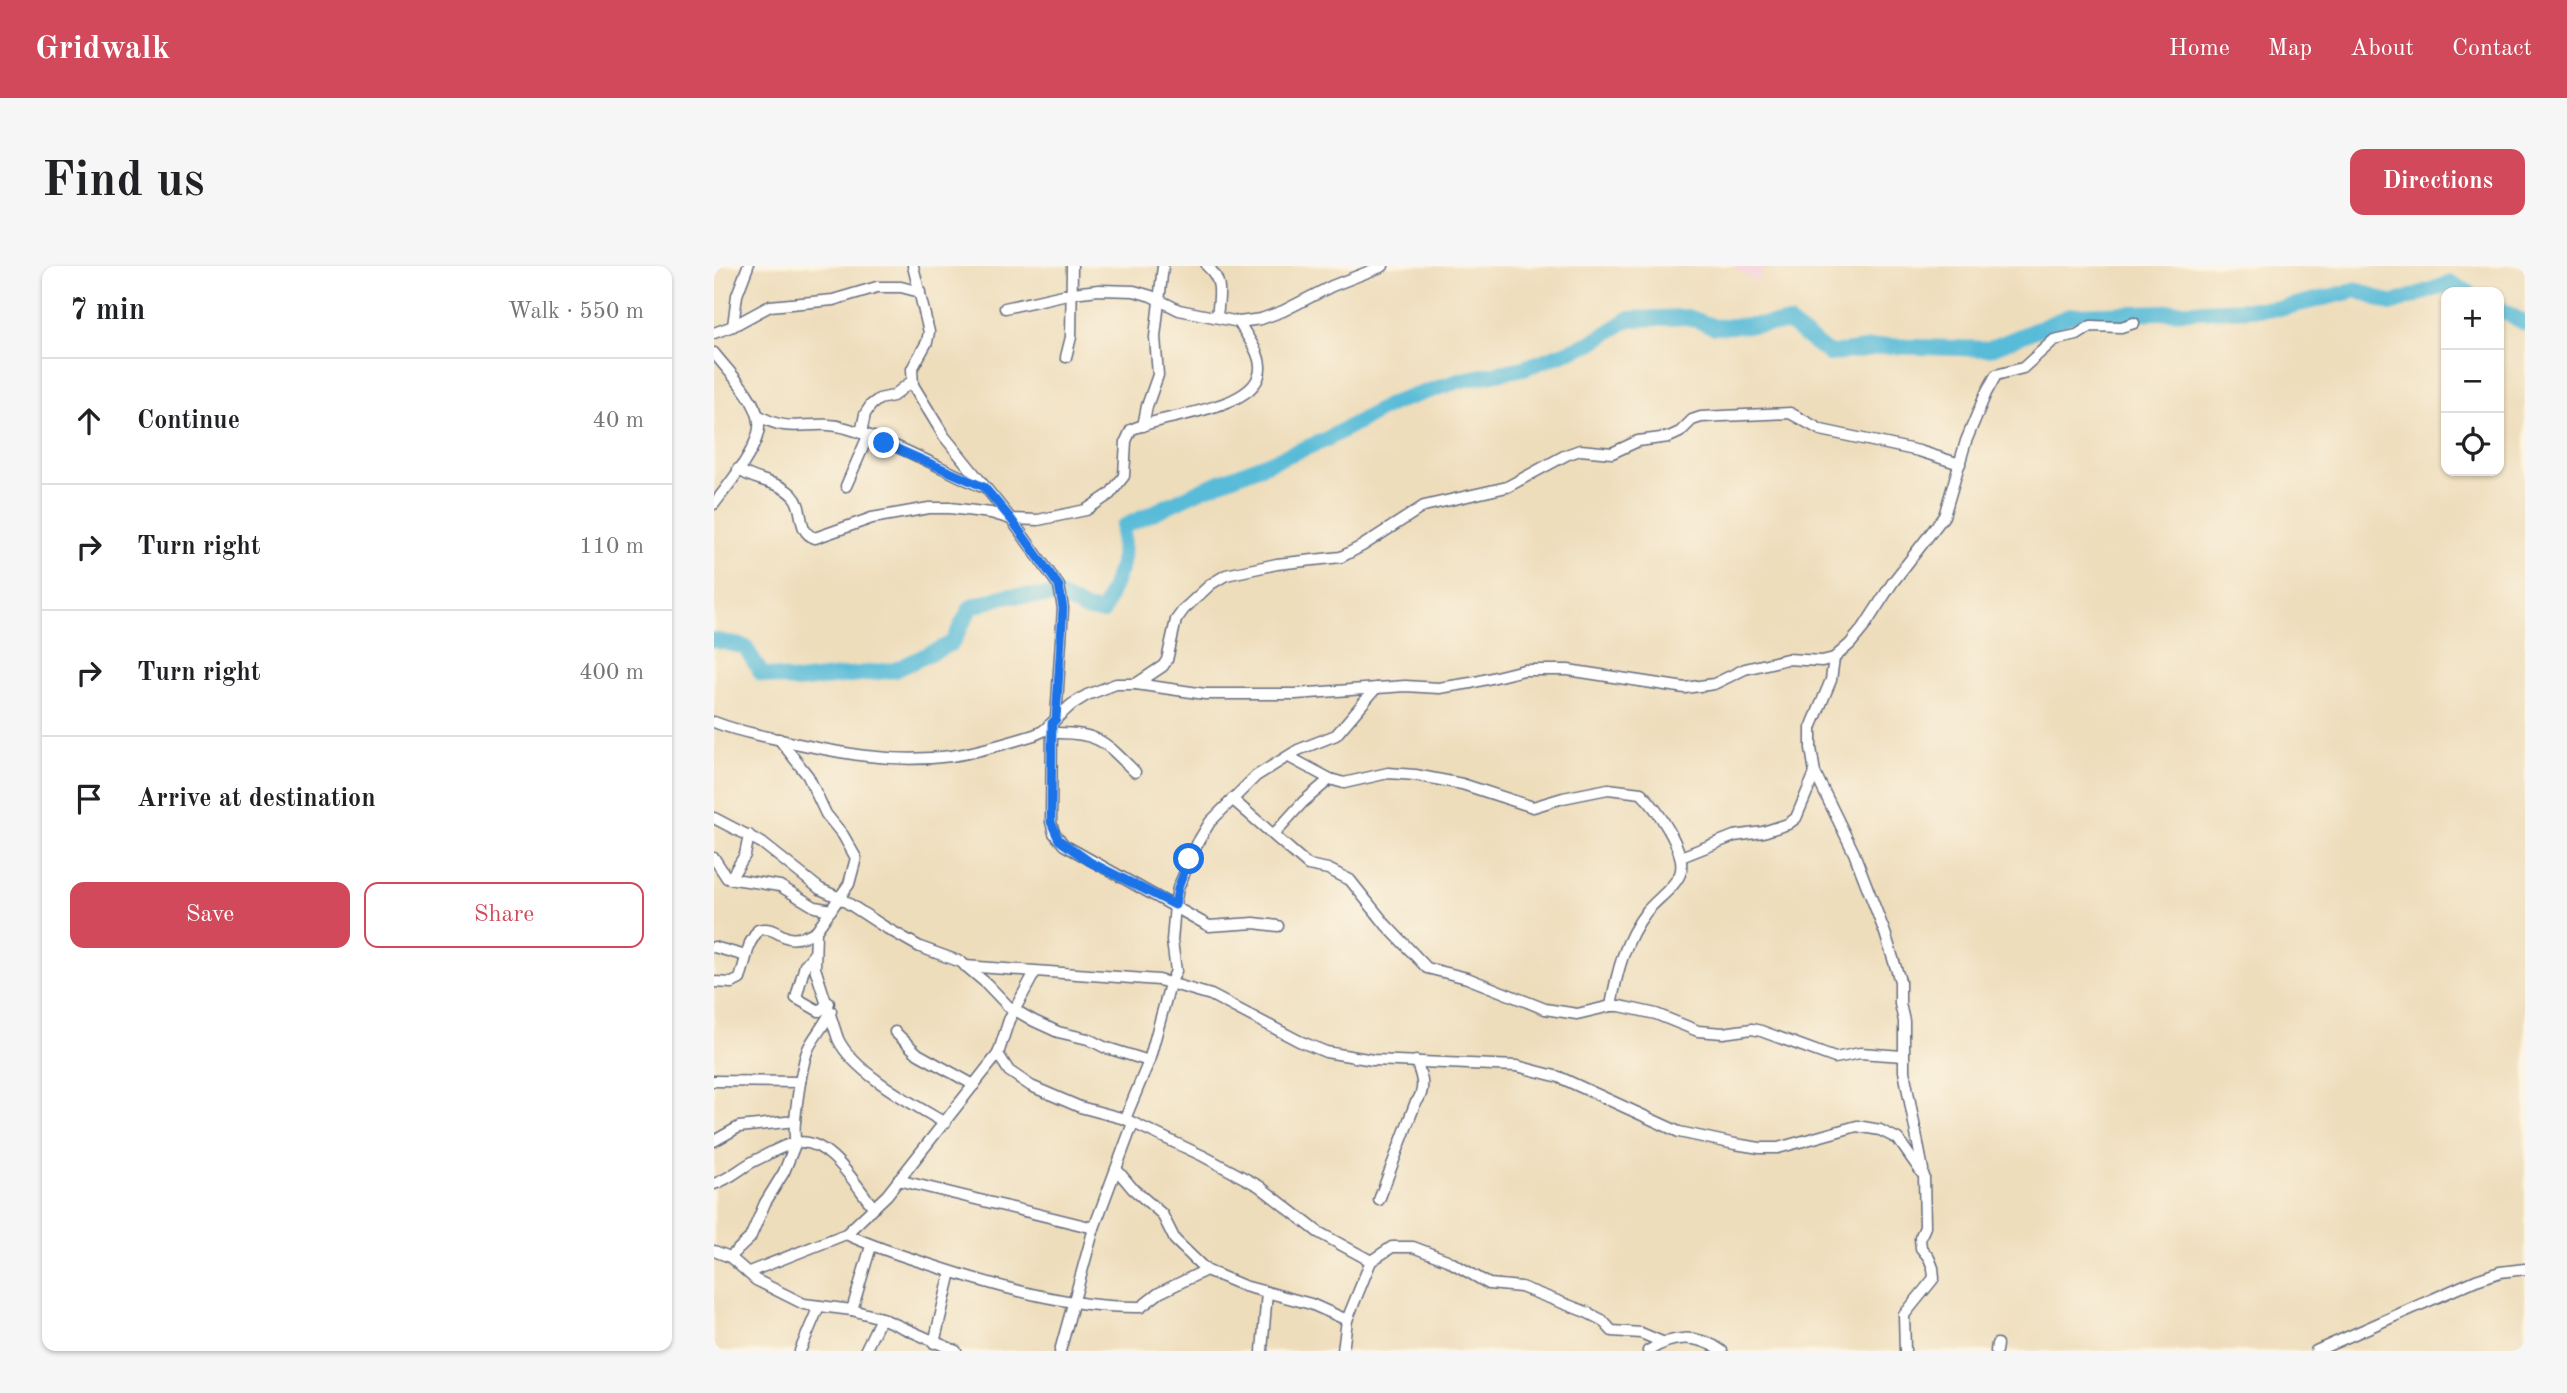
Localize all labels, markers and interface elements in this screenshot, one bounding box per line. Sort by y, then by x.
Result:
text: Gridwalk [35,33,170,66]
text: Home [2169,37,2230,61]
text: Map [2268,37,2312,61]
text: About [2350,37,2414,61]
text: Contact [2452,37,2532,61]
button: Directions [2350,149,2525,215]
text: Find us [42,158,205,207]
map controls [2441,287,2504,476]
button: + [2441,287,2504,350]
text: 7 min [70,296,145,326]
text: Walk · 550 m [508,300,644,323]
button: − [2441,350,2504,413]
icon: ahead [70,402,108,440]
text: Continue [137,408,240,434]
text: 40 m [593,409,644,432]
button: locate [2441,413,2504,476]
route end [868,427,899,458]
icon: right [70,528,108,566]
text: Turn right [137,534,260,560]
text: 110 m [579,535,644,558]
icon: right [70,654,108,692]
text: Turn right [137,660,260,686]
text: 400 m [579,661,644,684]
icon: arrive [70,780,108,818]
text: Arrive at destination [137,786,376,812]
route start [1173,843,1204,874]
button: Save [70,882,350,948]
button: Share [364,882,644,948]

